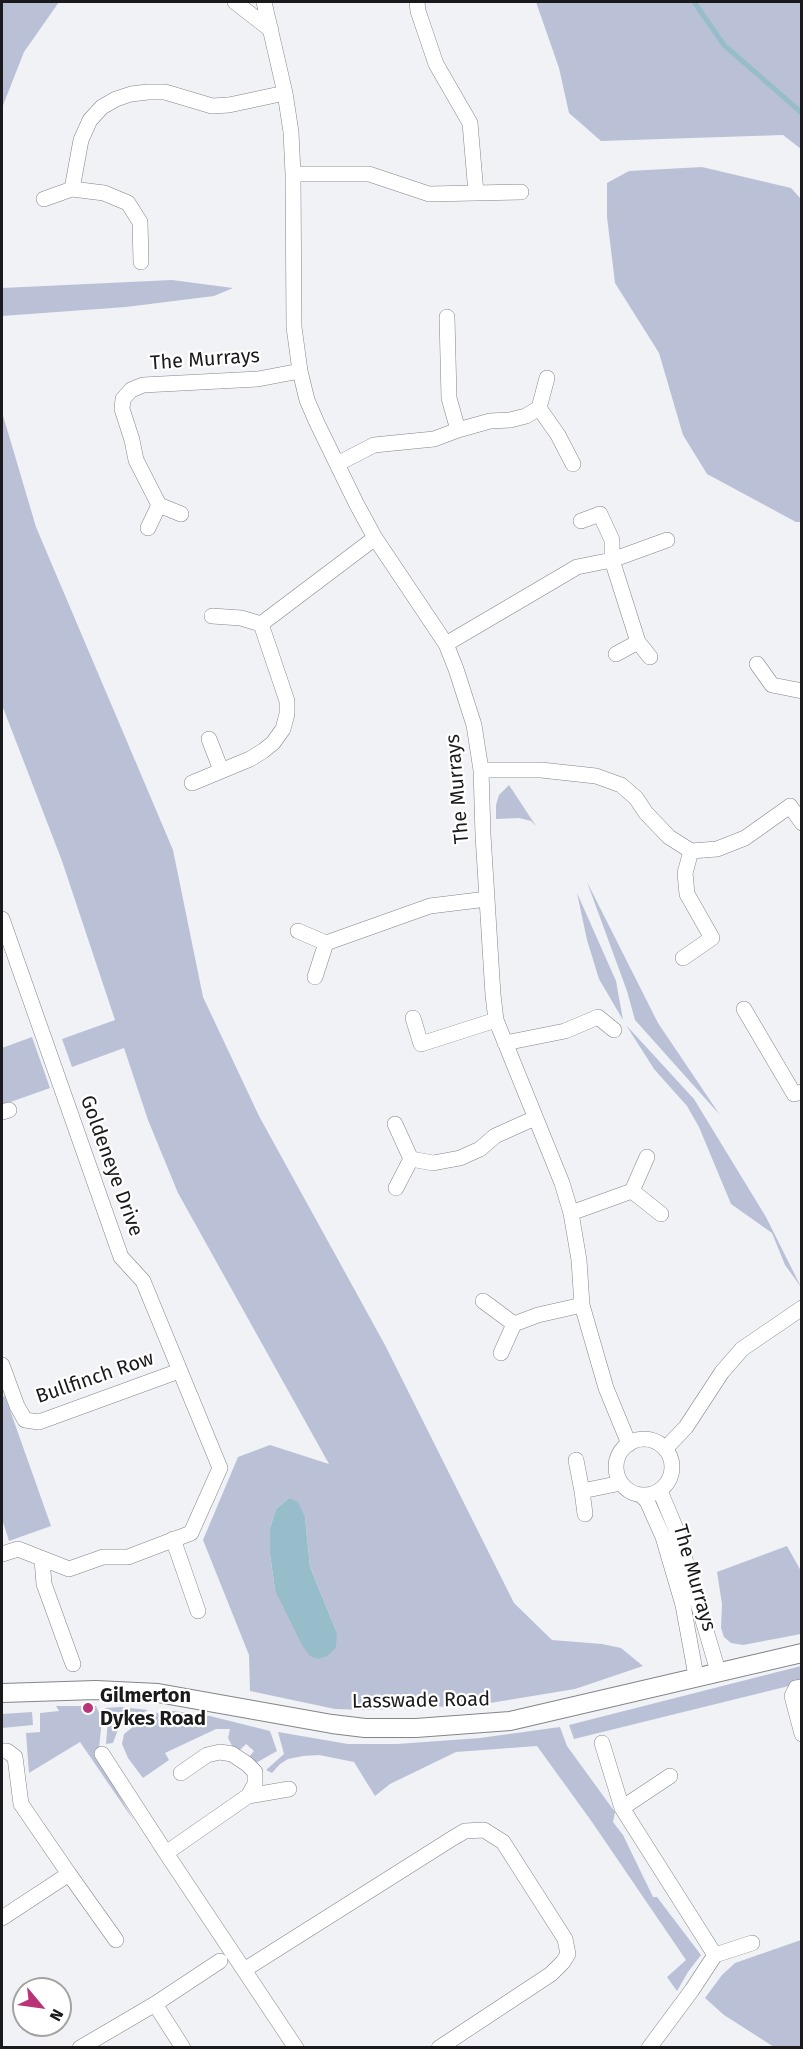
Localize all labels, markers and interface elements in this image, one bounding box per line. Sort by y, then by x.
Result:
street label: The Murrays [149,344,261,376]
street label: The Murrays [441,733,475,845]
street label: Goldeneye Drive [74,1092,148,1240]
street label: Bullfinch Row [33,1347,157,1409]
street label: The Murrays [667,1522,721,1634]
place label: Gilmerton Dykes Road [100,1684,206,1731]
street label: Lasswade Road [352,1688,490,1714]
marker: Gilmerton Dykes Road [81,1701,95,1715]
north arrow [12,1977,72,2037]
text: N [46,2006,67,2024]

